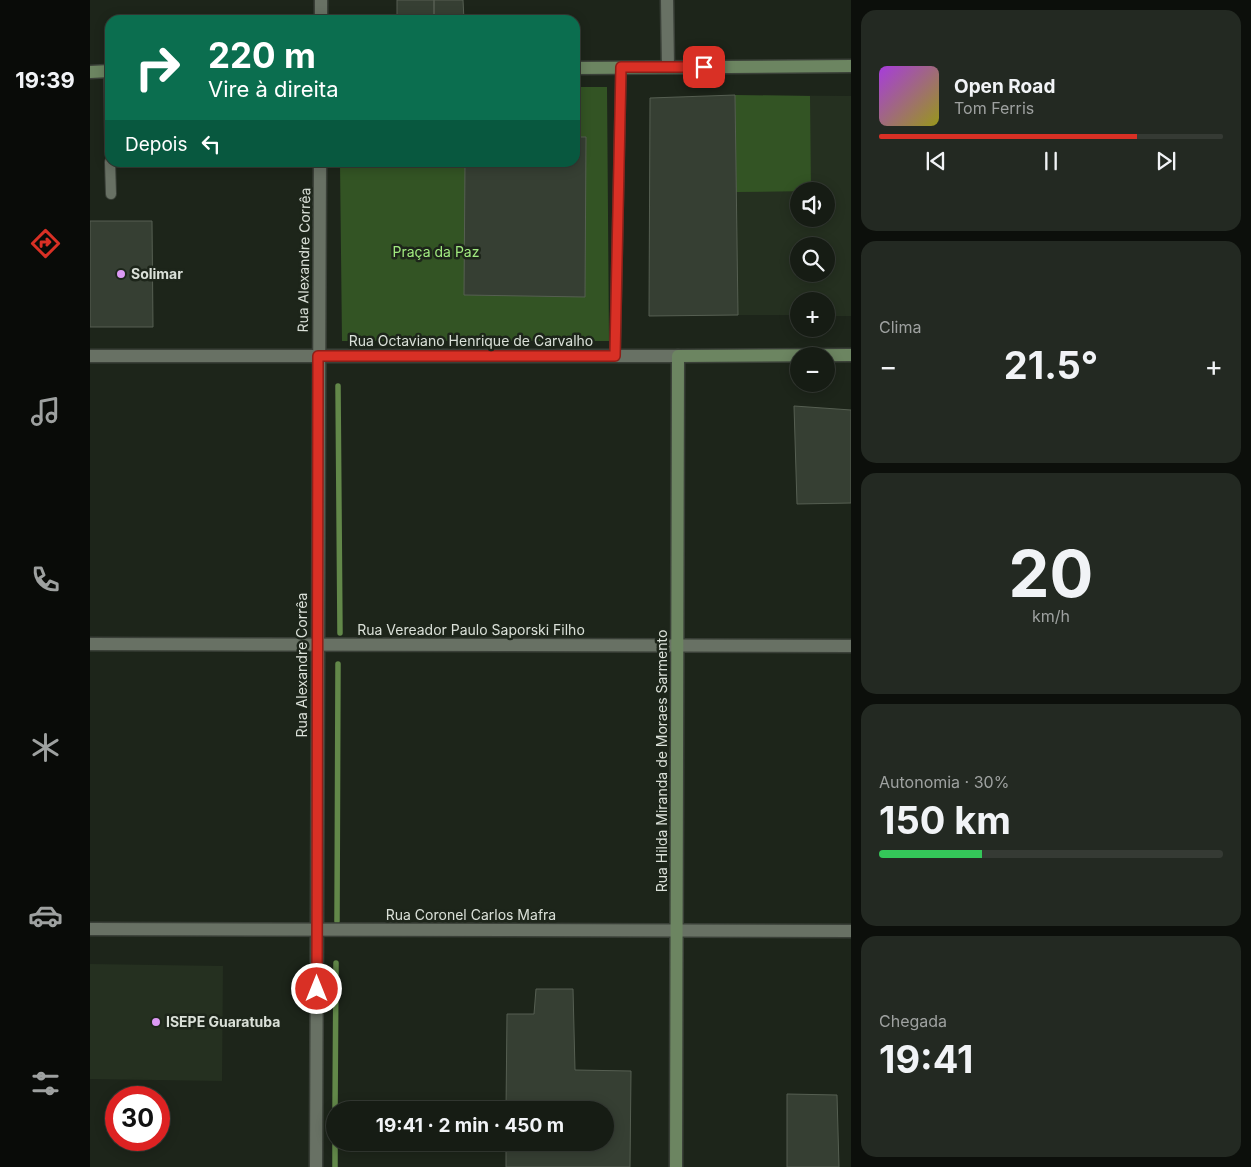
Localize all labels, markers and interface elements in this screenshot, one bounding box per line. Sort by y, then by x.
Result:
text: 220 m [208,34,316,76]
icon: right [125,35,190,100]
pin [683,46,725,88]
icon: arrive [690,53,718,81]
text: 19:39 [15,67,75,93]
text: Open Road [954,75,1055,98]
text: Vire à direita [208,76,339,102]
text: Tom Ferris [954,98,1034,118]
icon: left [197,130,225,158]
text: Depois [125,133,187,156]
icon: previous [922,147,950,175]
icon: pause [1037,147,1065,175]
icon: next [1152,147,1180,175]
map controls [790,182,835,392]
button: sound [790,182,835,227]
street label: Rua Alexandre Corrêa [294,187,313,333]
icon: directions [28,226,63,261]
button: search [790,237,835,282]
park label: Praça da Paz [393,243,479,260]
place label: Solimar [131,265,183,282]
marker: Solimar [115,268,127,280]
button: + [790,292,835,337]
text: Clima [879,317,921,337]
street label: Rua Octaviano Henrique de Carvalho [349,332,593,349]
text: 21.5° [1004,342,1098,388]
button: − [790,347,835,392]
text: − [879,349,898,383]
text: + [1204,349,1223,383]
icon: music [28,394,63,429]
text: 20 [1009,534,1093,613]
icon: phone [28,562,63,597]
street label: Rua Alexandre Corrêa [293,593,310,737]
text: km/h [1032,606,1070,626]
street label: Rua Vereador Paulo Saporski Filho [357,621,585,638]
street label: Rua Hilda Miranda de Moraes Sarmento [653,630,670,892]
icon: climate [28,730,63,765]
text: Autonomia · 30% [879,772,1009,792]
text: 150 km [879,797,1011,843]
icon: car [28,898,63,933]
street label: Rua Coronel Carlos Mafra [386,906,556,923]
position arrow [290,962,342,1014]
text: Chegada [879,1011,947,1031]
place label: ISEPE Guaratuba [166,1013,280,1030]
marker: ISEPE Guaratuba [150,1016,162,1028]
text: 19:41 [879,1036,973,1082]
icon: filters [28,1066,63,1101]
speed limit sign: 30 [105,1086,170,1151]
text: 19:41 · 2 min · 450 m [376,1114,564,1137]

